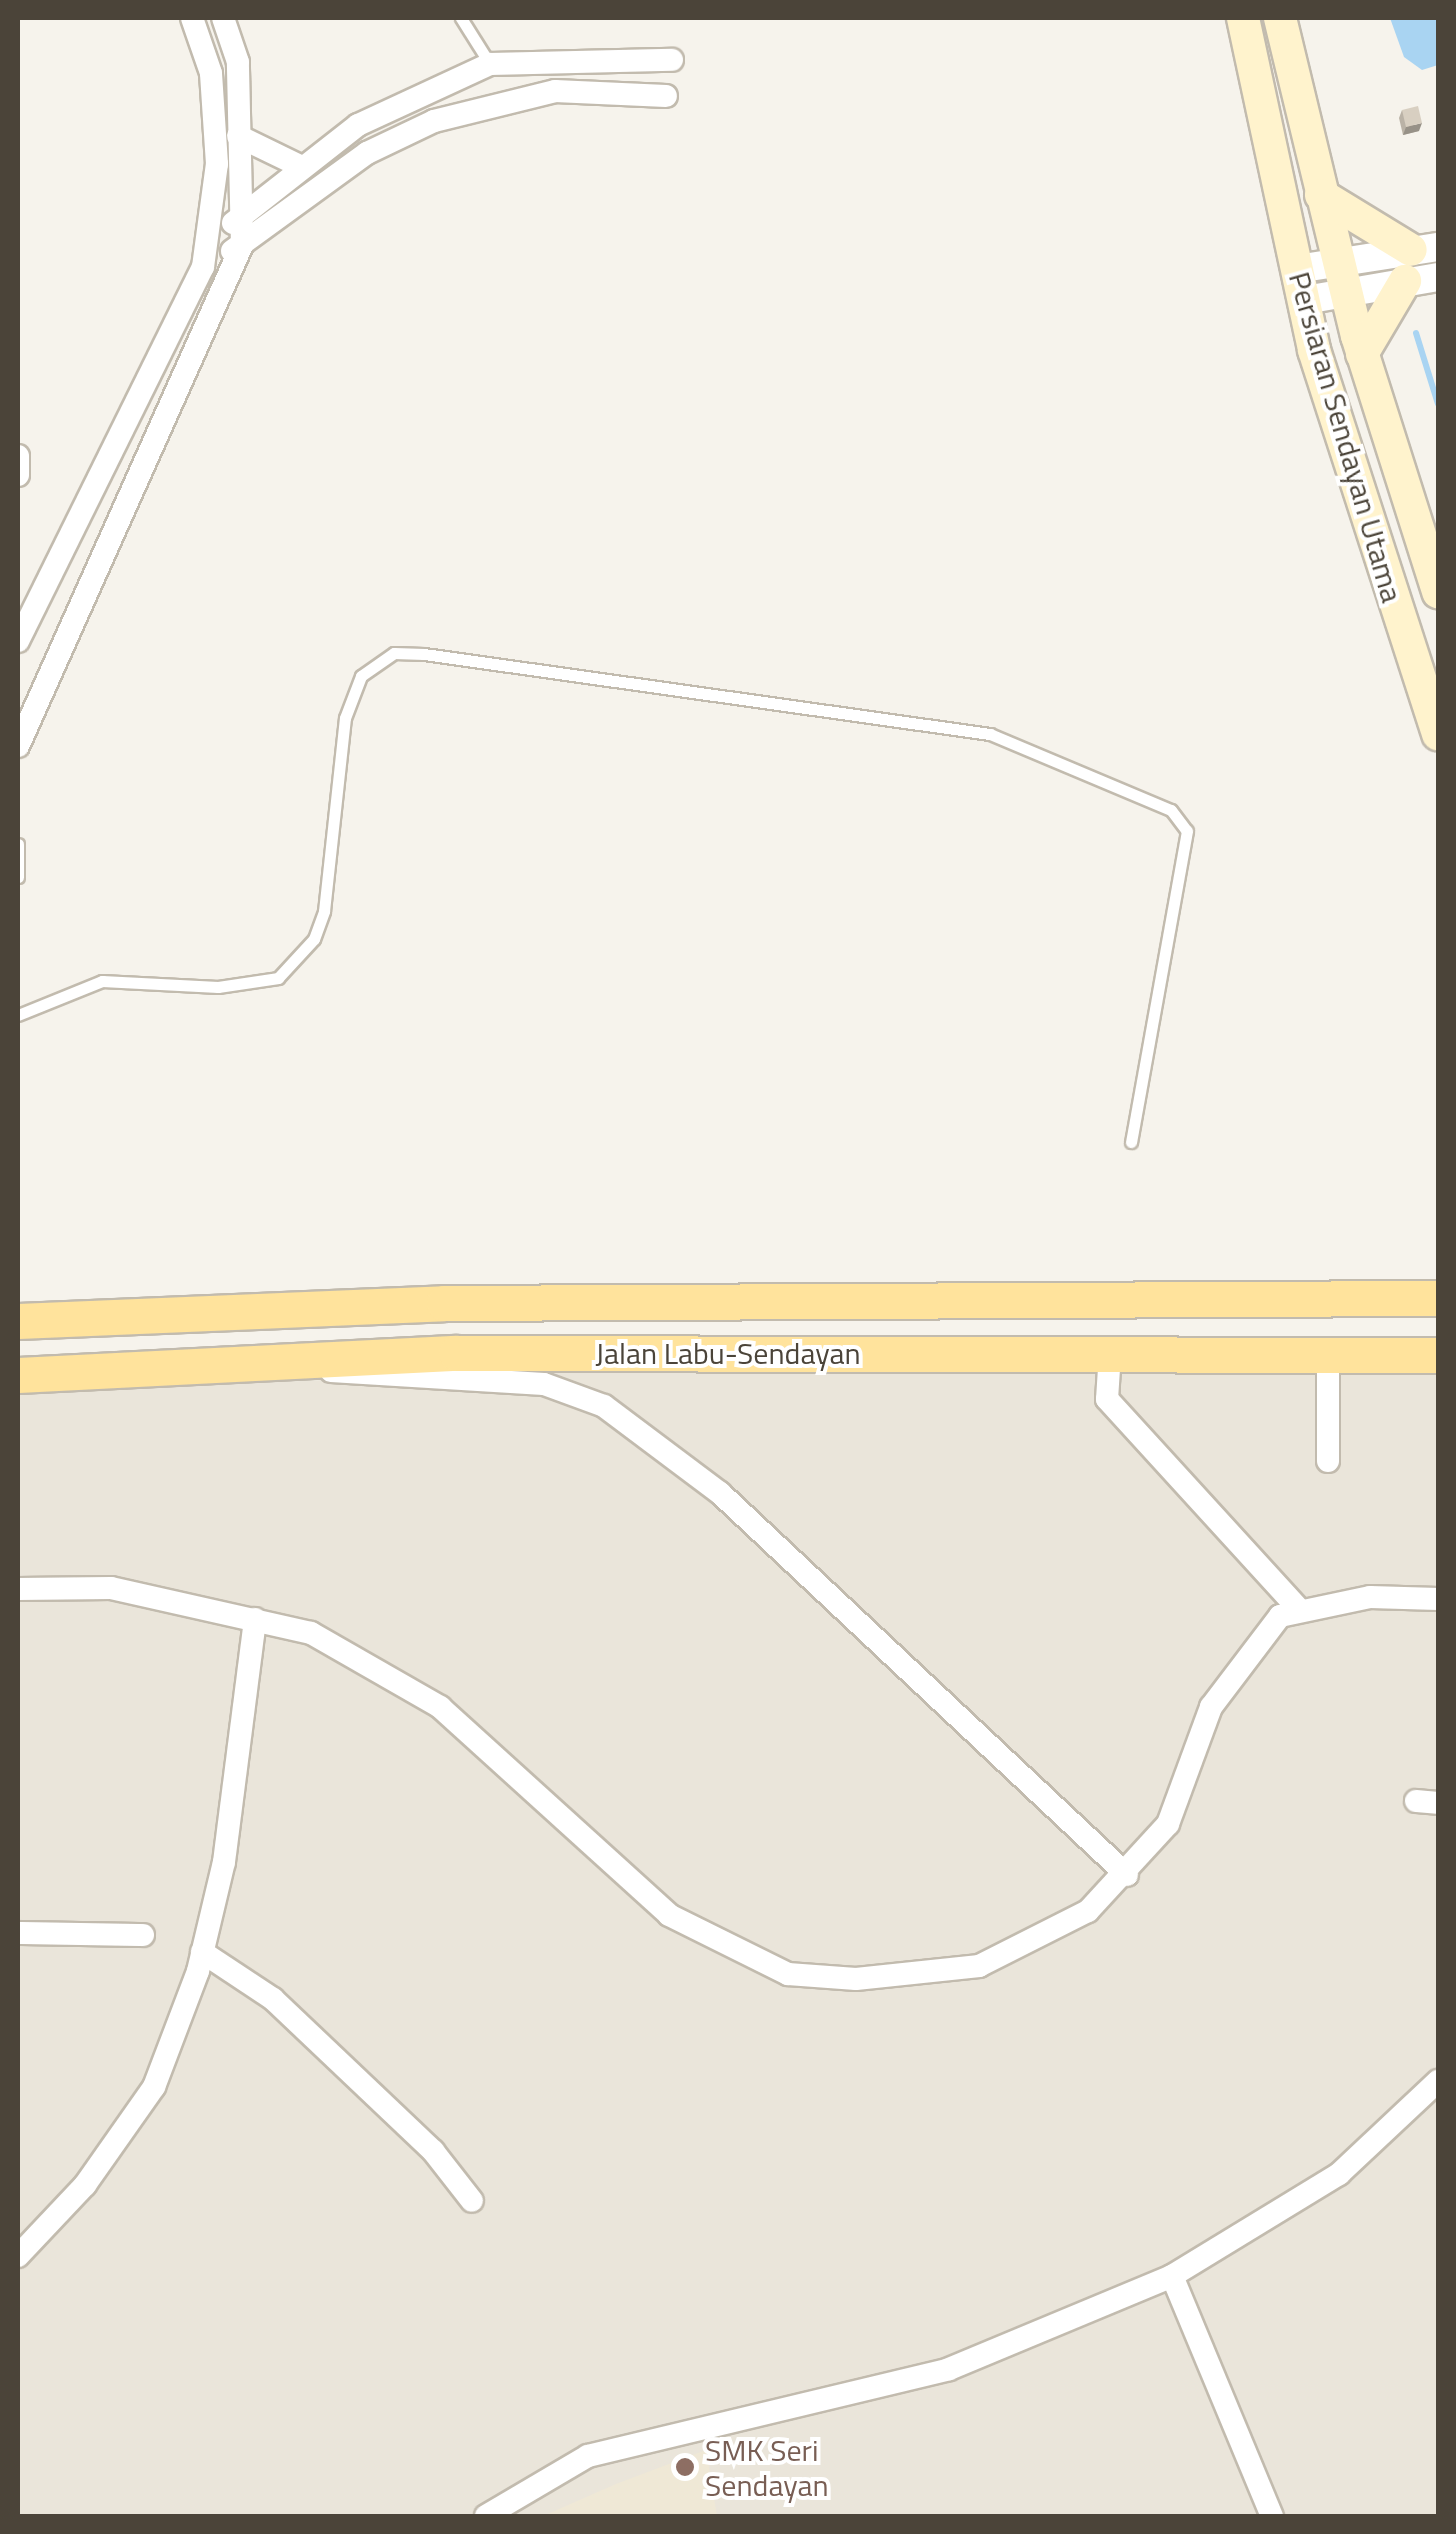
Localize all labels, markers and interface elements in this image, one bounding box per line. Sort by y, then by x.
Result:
street label: Persiaran Sendayan Utama [1282,268,1410,606]
street label: Jalan Labu-Sendayan [595,1335,861,1371]
place label: SMK Seri Sendayan [705,2432,829,2502]
marker: SMK Seri Sendayan [674,2456,696,2478]

